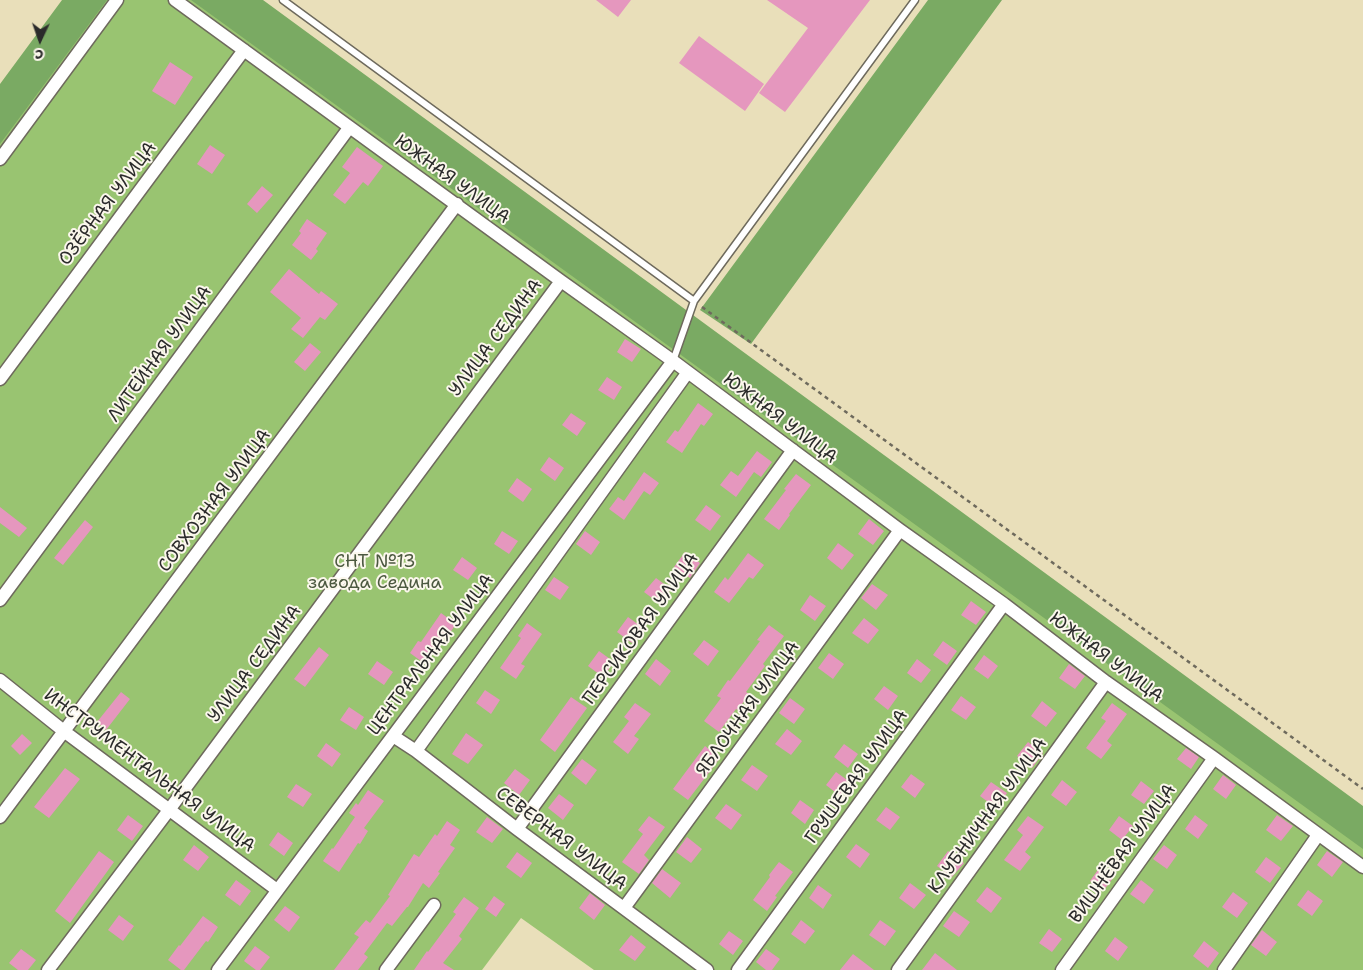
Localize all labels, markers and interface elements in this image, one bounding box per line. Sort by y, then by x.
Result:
north arrow [15,15,65,65]
text: С [34,46,44,64]
street label: ЮЖНАЯ УЛИЦА [390,131,514,229]
street label: ОЗЁРНАЯ УЛИЦА [55,138,161,270]
street label: УЛИЦА СЕДИНА [445,275,547,401]
street label: ЛИТЕЙНАЯ УЛИЦА [103,282,217,426]
street label: ЮЖНАЯ УЛИЦА [719,369,841,469]
street label: СОВХОЗНАЯ УЛИЦА [154,425,276,577]
street label: ПЕРСИКОВАЯ УЛИЦА [579,549,703,709]
park label: СНТ №13 завода Седина [308,551,442,594]
street label: ЦЕНТРАЛЬНАЯ УЛИЦА [363,570,499,740]
street label: УЛИЦА СЕДИНА [204,601,306,727]
street label: ЮЖНАЯ УЛИЦА [1045,608,1167,708]
street label: ЯБЛОЧНАЯ УЛИЦА [692,637,804,781]
street label: ИНСТРУМЕНТАЛЬНАЯ УЛИЦА [39,685,259,857]
street label: ГРУШЕВАЯ УЛИЦА [801,706,913,848]
street label: КЛУБНИЧНАЯ УЛИЦА [924,734,1052,898]
street label: ВИШНЁВАЯ УЛИЦА [1065,780,1181,928]
street label: СЕВЕРНАЯ УЛИЦА [491,783,631,895]

